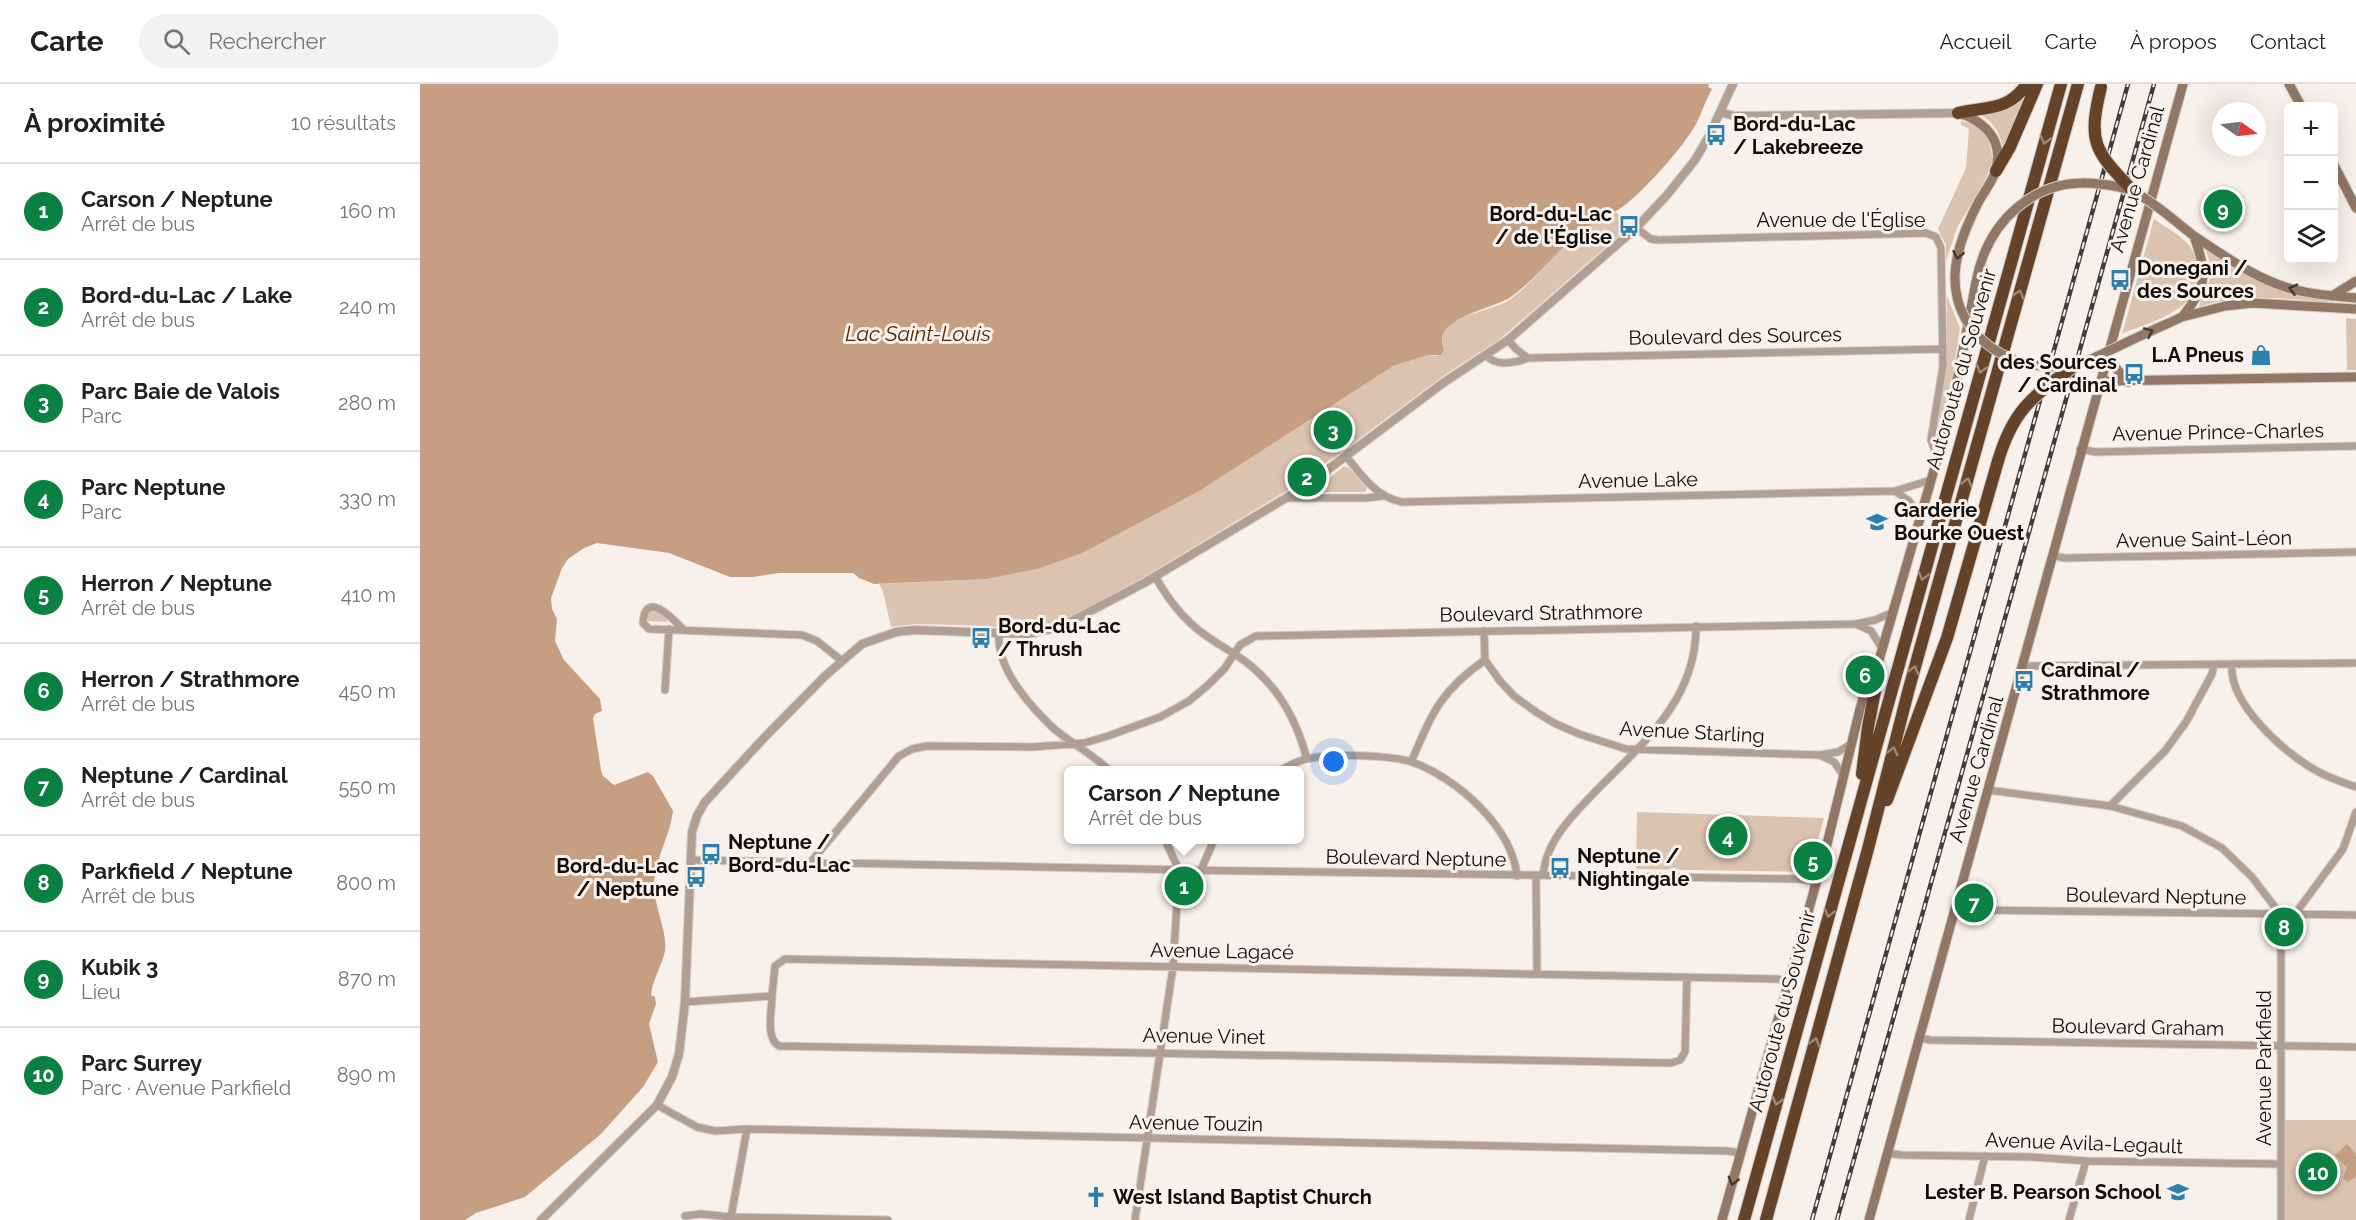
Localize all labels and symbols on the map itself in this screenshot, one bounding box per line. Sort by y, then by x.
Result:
street label: Avenue Cardinal [2105,102,2170,255]
north arrow [2212,102,2266,156]
place label: Bord-du-Lac / Lakebreeze [1733,112,1863,159]
bus stop icon: Bord-du-Lac / Lakebreeze [1704,123,1728,147]
one-way arrow [2040,135,2053,145]
pin: 9 [2204,186,2242,232]
place label: Bord-du-Lac / de l'Église [1489,202,1612,249]
street label: Avenue de l'Église [1756,208,1926,232]
bus stop icon: Bord-du-Lac / de l'Église [1617,214,1641,238]
one-way arrow [1952,250,1965,260]
place label: Donegani / des Sources [2137,256,2254,303]
street label: Autoroute du Souvenir [1921,266,2001,472]
bus stop icon: Donegani / des Sources [2108,268,2132,292]
one-way arrow [2288,284,2299,296]
one-way arrow [2012,289,2025,299]
water label: Lac Saint-Louis [845,321,991,346]
street label: Boulevard des Sources [1628,322,1842,350]
one-way arrow [2142,327,2153,339]
place label: L.A Pneus [2151,343,2244,367]
shop icon: L.A Pneus [2249,343,2273,367]
place label: des Sources / Cardinal [2000,350,2118,397]
bus stop icon: des Sources / Cardinal [2122,362,2146,386]
one-way arrow [1976,363,1989,373]
pin: 3 [1314,408,1352,452]
street label: Avenue Prince-Charles [2112,418,2324,446]
pin: 2 [1288,454,1326,500]
street label: Avenue Lake [1578,467,1698,493]
one-way arrow [1960,477,1972,488]
place label: Garderie Bourke Ouest [1894,498,2025,545]
school or university icon: Garderie Bourke Ouest [1865,510,1889,534]
street label: Avenue Saint-Léon [2116,525,2292,553]
one-way arrow [1918,571,1930,581]
street label: Boulevard Strathmore [1439,599,1643,627]
place label: Bord-du-Lac / Thrush [998,614,1121,661]
bus stop icon: Bord-du-Lac / Thrush [969,626,993,650]
pin: 6 [1846,652,1884,698]
place label: Cardinal / Strathmore [2041,658,2150,705]
one-way arrow [1907,665,1919,676]
bus stop icon: Cardinal / Strathmore [2012,669,2036,693]
street label: Avenue Cardinal [1944,692,2009,845]
street label: Avenue Starling [1619,716,1765,748]
your location [1319,747,1348,776]
one-way arrow [1885,747,1898,757]
pin: 4 [1708,814,1748,858]
place label: Neptune / Bord-du-Lac [728,830,851,877]
pin: 5 [1794,838,1832,884]
bus stop icon: Neptune / Bord-du-Lac [699,842,723,866]
street label: Boulevard Neptune [1325,844,1507,872]
place label: Neptune / Nightingale [1577,844,1689,891]
place label: Bord-du-Lac / Neptune [556,854,679,901]
bus stop icon: Neptune / Nightingale [1548,856,1572,880]
pin: 1 [1164,864,1203,908]
bus stop icon: Bord-du-Lac / Neptune [684,865,708,889]
pin: 7 [1954,880,1994,926]
street label: Boulevard Neptune [2065,882,2247,910]
pin: 8 [2264,904,2304,950]
street label: Autoroute du Souvenir [1744,907,1820,1115]
one-way arrow [1824,908,1836,918]
street label: Avenue Lagacé [1150,938,1294,964]
street label: Avenue Parkfield [2252,990,2276,1146]
street label: Boulevard Graham [2051,1013,2225,1041]
street label: Avenue Vinet [1143,1023,1266,1049]
one-way arrow [1808,1037,1820,1048]
one-way arrow [1772,1095,1784,1106]
street label: Avenue Touzin [1129,1110,1263,1136]
street label: Avenue Avila-Legault [1985,1128,2184,1158]
pin: 10 [2298,1150,2338,1194]
one-way arrow [1728,1175,1740,1186]
place label: Lester B. Pearson School [1925,1180,2162,1204]
school or university icon: Lester B. Pearson School [2166,1180,2190,1204]
church icon: West Island Baptist Church [1084,1185,1108,1209]
place label: West Island Baptist Church [1113,1185,1372,1209]

